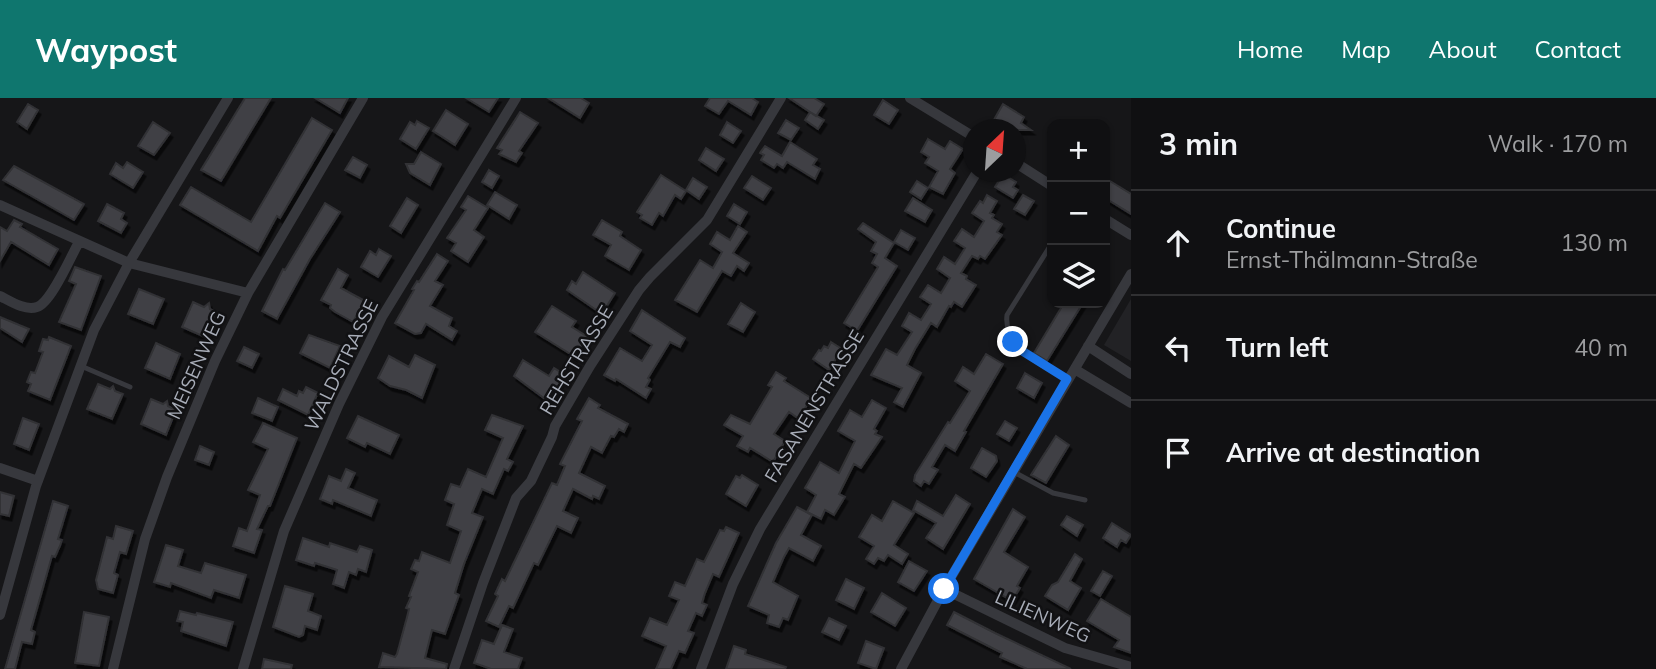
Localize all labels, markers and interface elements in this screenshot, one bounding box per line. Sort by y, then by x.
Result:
text: Waypost [35,29,177,70]
text: Home [1237,34,1303,64]
text: Map [1341,34,1391,64]
text: About [1429,34,1497,64]
text: Contact [1535,34,1621,64]
north arrow [963,119,1026,182]
map controls [1047,119,1110,308]
button: + [1047,119,1110,182]
text: 3 min [1159,125,1238,163]
text: Walk · 170 m [1488,129,1628,158]
button: − [1047,182,1110,245]
text: Continue [1226,212,1336,245]
icon: ahead [1159,224,1197,262]
text: 130 m [1560,228,1628,257]
button: layers [1047,245,1110,308]
text: Ernst-Thälmann-Straße [1226,245,1478,274]
street label: WALDSTRASSE [299,295,383,435]
street label: REHSTRASSE [534,301,618,419]
street label: MEISENWEG [162,307,230,423]
street label: FASANENSTRASSE [759,326,869,486]
route end [997,326,1028,357]
icon: left [1159,329,1197,367]
text: Turn left [1226,331,1328,364]
text: 40 m [1574,333,1628,362]
icon: arrive [1159,434,1197,472]
text: Arrive at destination [1226,436,1481,469]
route start [928,573,959,604]
street label: LILIENWEG [991,584,1095,648]

